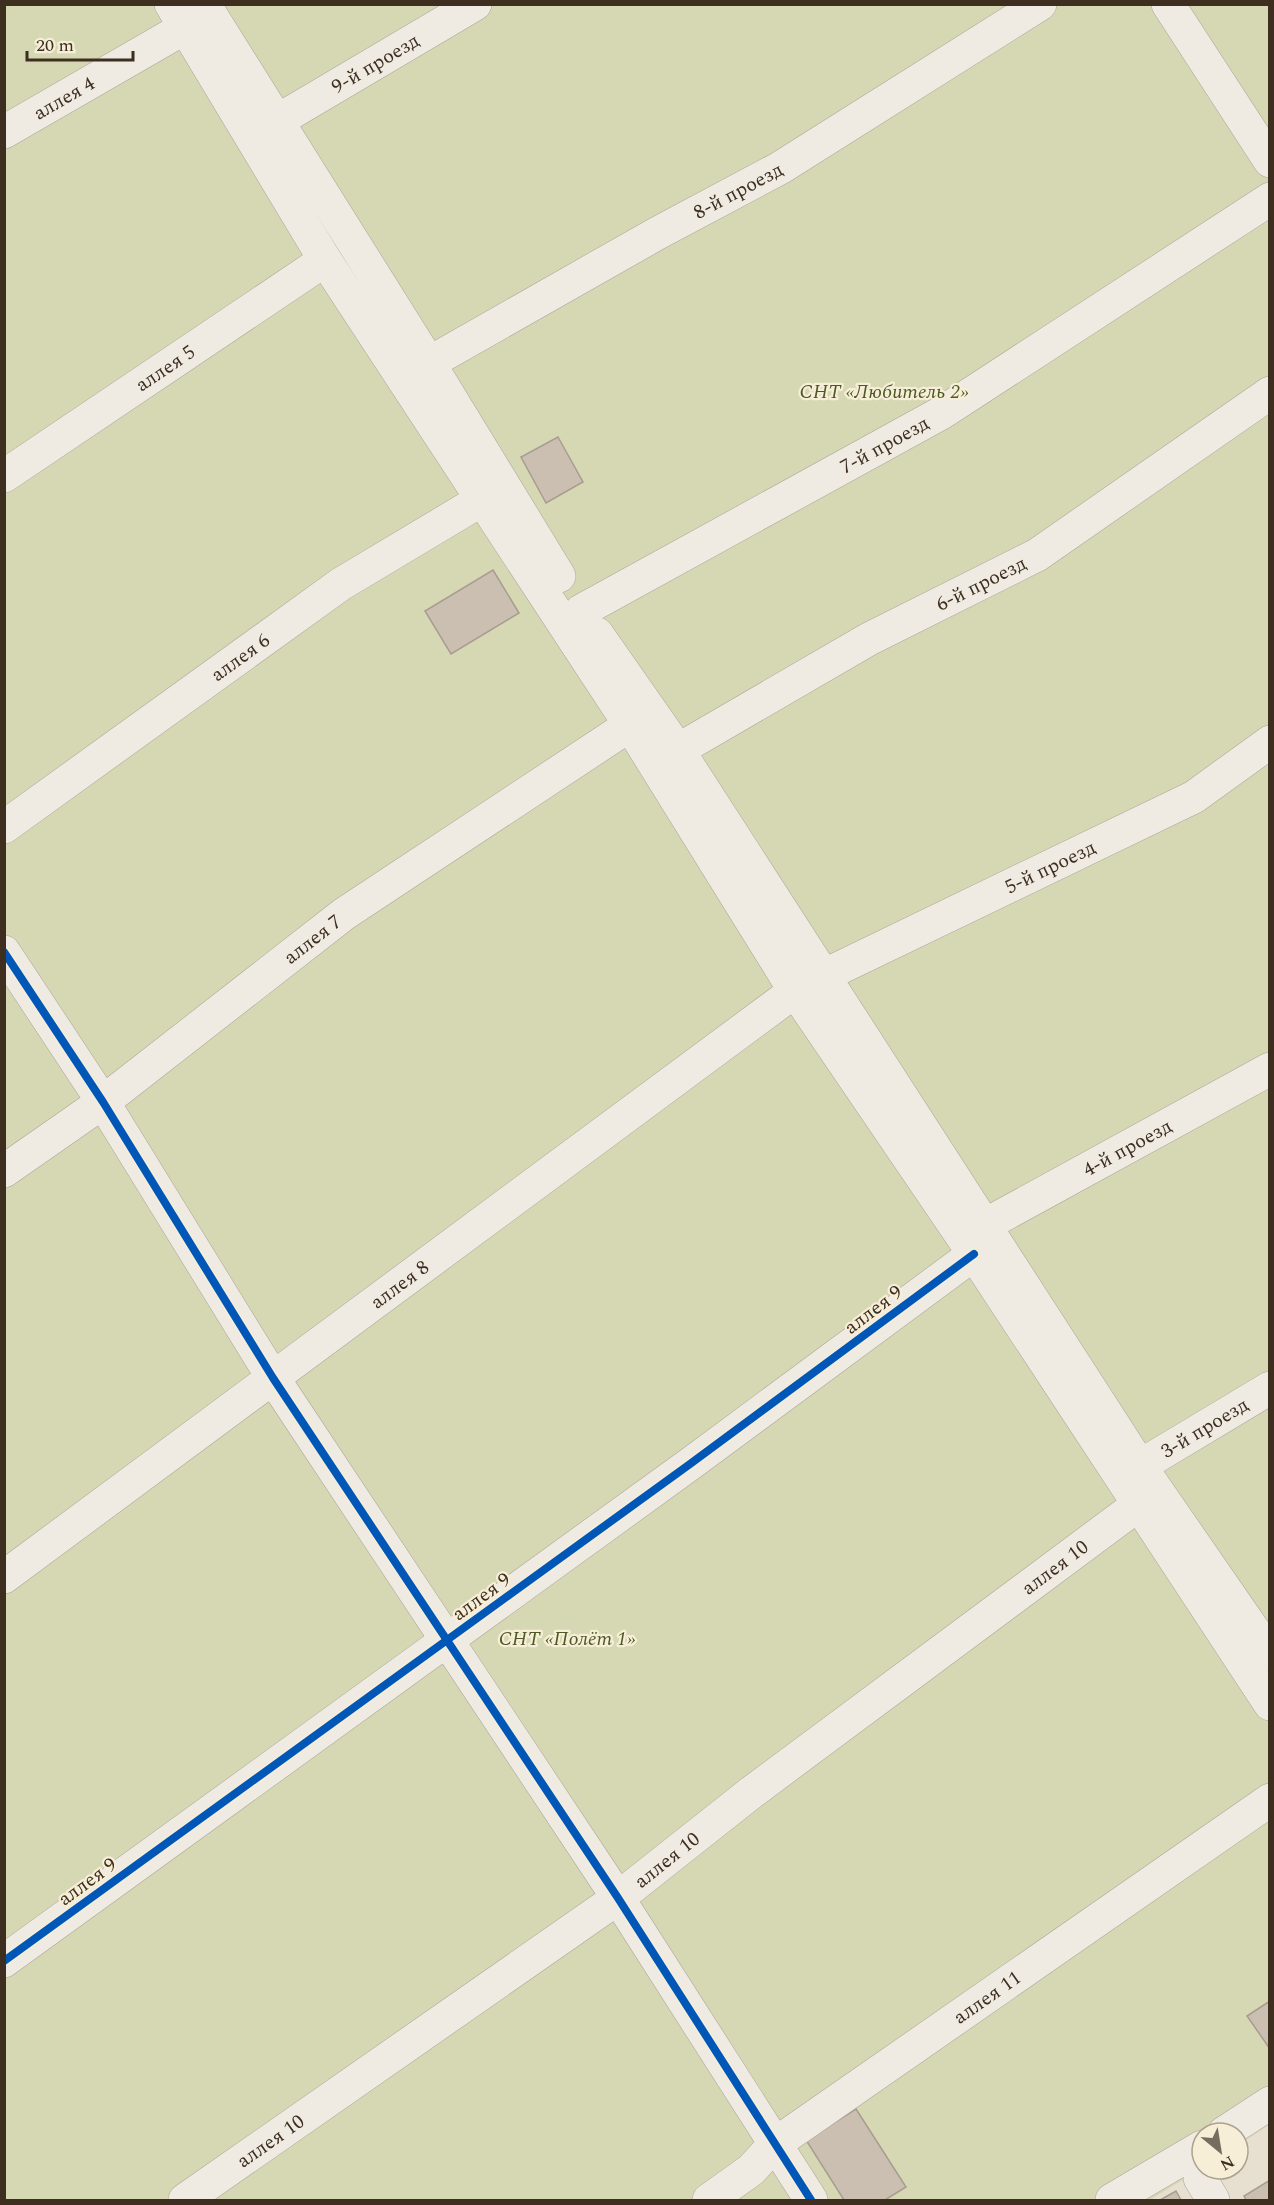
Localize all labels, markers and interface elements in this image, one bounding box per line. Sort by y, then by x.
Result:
scale bar [27,24,134,62]
street label: 9-й проезд [326,26,425,102]
text: 20 m [36,32,74,59]
street label: аллея 4 [28,69,101,128]
street label: 8-й проезд [688,155,789,227]
street label: аллея 5 [129,337,202,400]
park label: СНТ «Любитель 2» [800,377,969,407]
street label: 7-й проезд [835,408,935,482]
street label: 6-й проезд [931,549,1032,619]
street label: аллея 6 [205,626,276,689]
street label: 5-й проезд [1000,833,1101,902]
street label: аллея 7 [277,907,348,972]
street label: 4-й проезд [1077,1111,1178,1185]
street label: аллея 8 [364,1253,436,1317]
street label: аллея 9 [838,1278,909,1342]
street label: 3-й проезд [1155,1390,1255,1466]
street label: аллея 10 [1016,1533,1095,1603]
street label: аллея 9 [446,1565,517,1629]
park label: СНТ «Полёт 1» [499,1624,636,1654]
street label: аллея 10 [628,1825,707,1896]
street label: аллея 9 [52,1850,123,1914]
street label: аллея 11 [947,1963,1027,2032]
street label: аллея 10 [231,2107,311,2176]
north arrow [1190,2121,1250,2181]
text: N [1215,2149,1239,2177]

